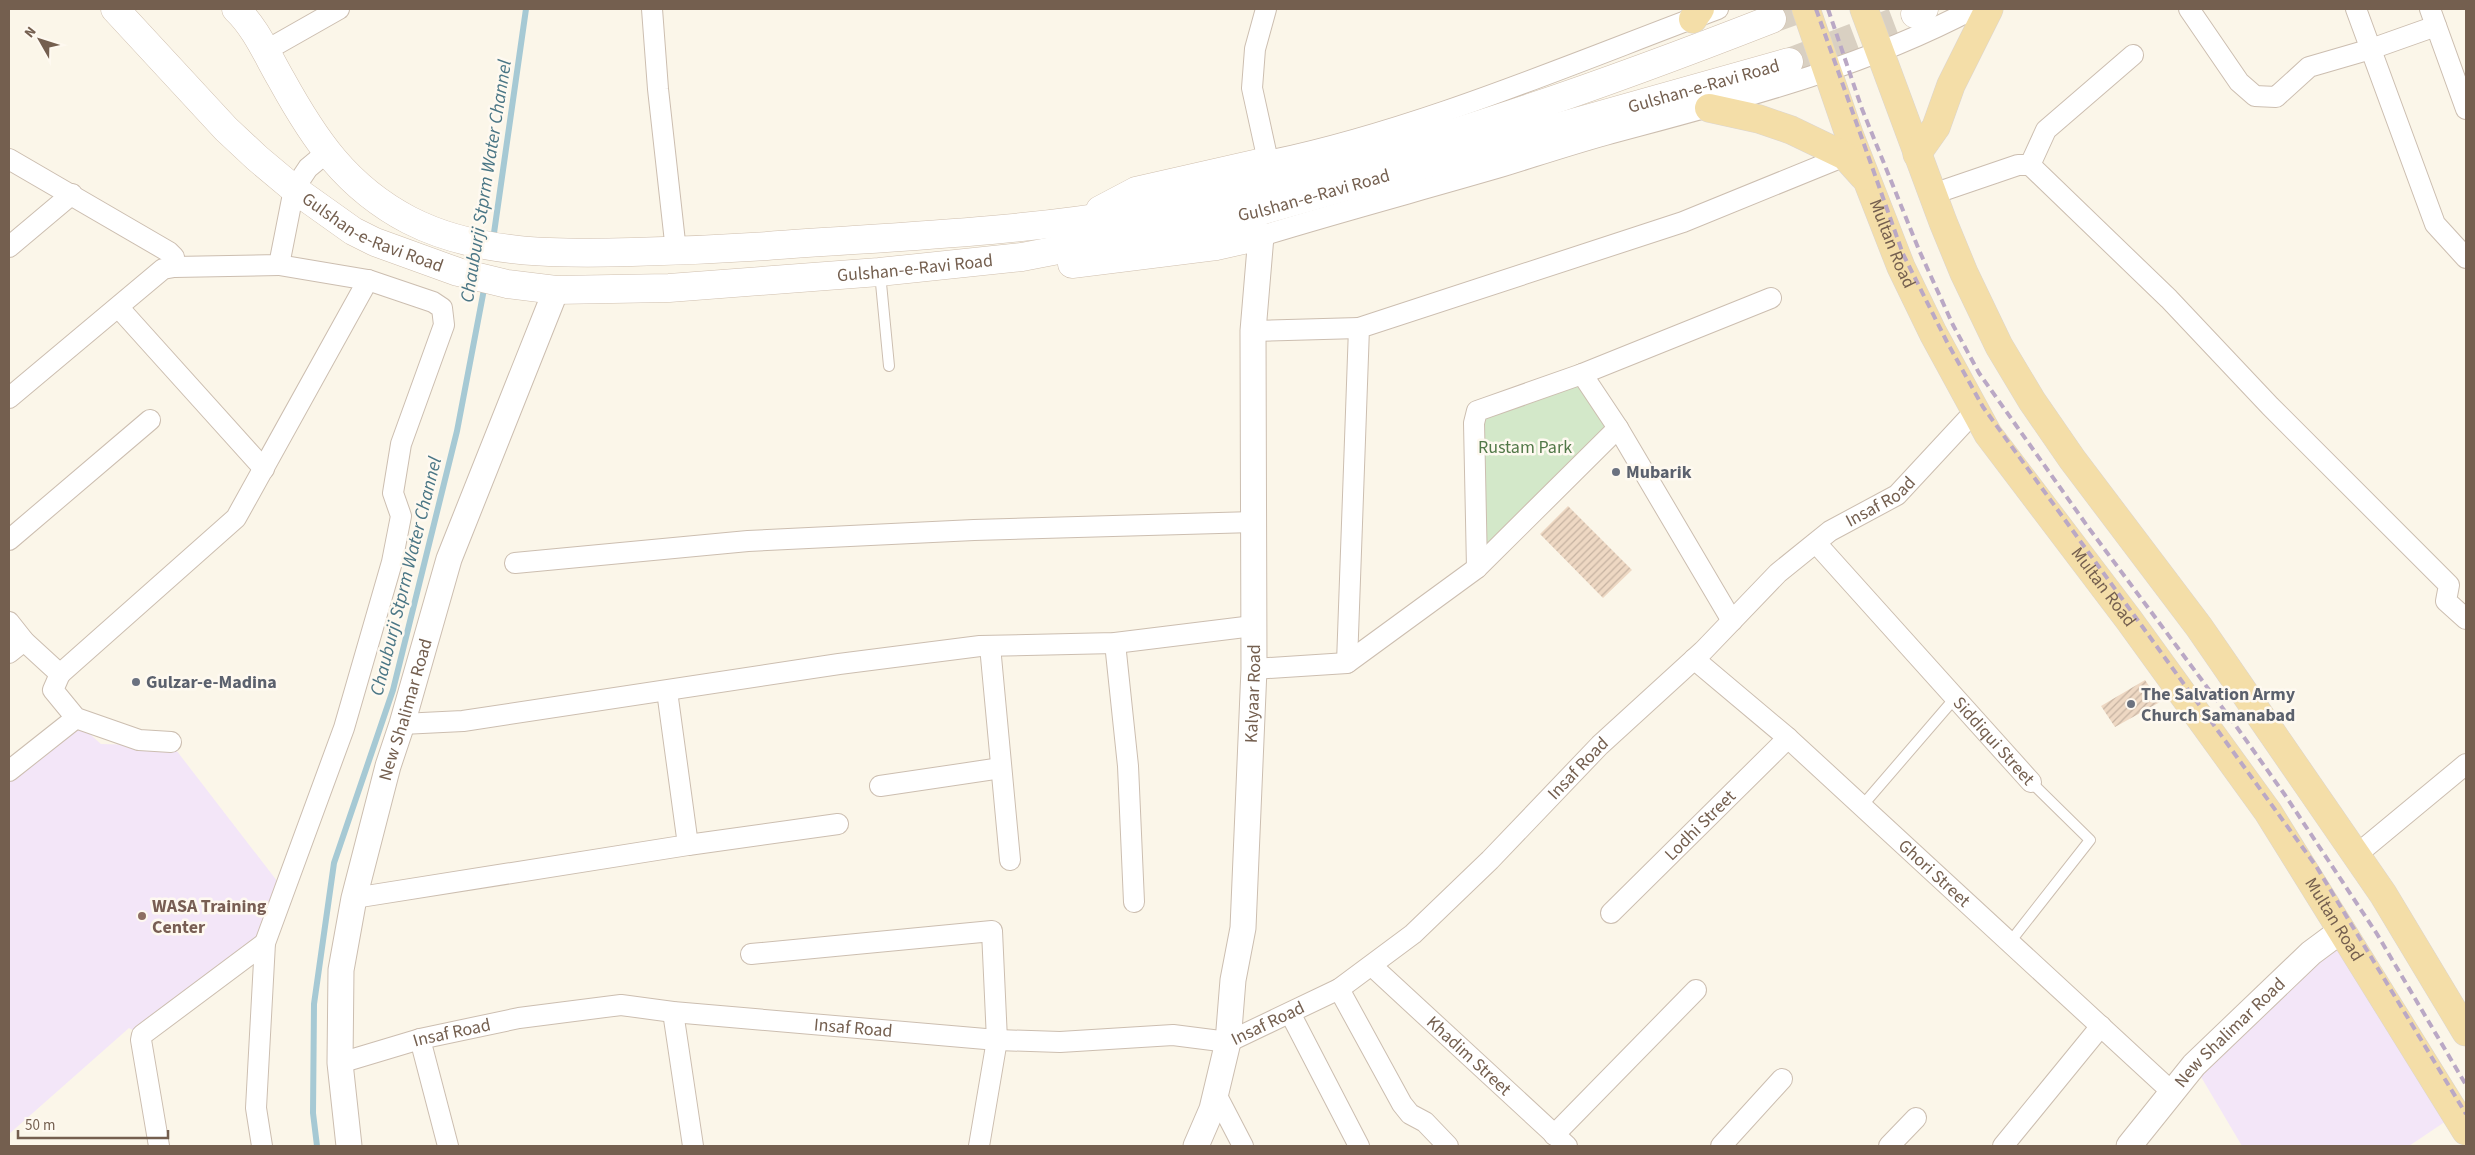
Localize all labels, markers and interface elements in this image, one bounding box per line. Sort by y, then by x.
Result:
north arrow [15,15,65,65]
text: N [20,23,41,42]
street label: Gulshan-e-Ravi Road [1625,53,1782,120]
water label: Chauburji Stprm Water Channel [454,58,519,305]
street label: Gulshan-e-Ravi Road [1236,163,1393,228]
street label: Gulshan-e-Ravi Road [297,187,447,279]
street label: Multan Road [1863,195,1921,293]
street label: Gulshan-e-Ravi Road [836,248,994,288]
park label: Rustam Park [1478,435,1572,460]
water label: Chauburji Stprm Water Channel [364,454,449,699]
place label: Mubarik [1626,460,1692,485]
marker: Mubarik [1610,466,1622,478]
street label: Insaf Road [1841,471,1921,533]
street label: Multan Road [2065,542,2142,632]
street label: New Shalimar Road [373,636,439,783]
street label: Kalyaar Road [1239,644,1267,743]
place label: Gulzar-e-Madina [146,670,277,695]
marker: Gulzar-e-Madina [130,676,142,688]
place label: The Salvation Army Church Samanabad [2141,682,2296,728]
street label: Siddiqui Street [1947,691,2040,791]
marker: The Salvation Army Church Samanabad [2125,698,2137,710]
street label: Insaf Road [1542,731,1614,806]
street label: Lodhi Street [1659,784,1741,866]
street label: Ghori Street [1893,834,1976,913]
street label: Multan Road [2299,873,2370,966]
place label: WASA Training Center [152,894,267,940]
marker: WASA Training Center [136,910,148,922]
street label: New Shalimar Road [2169,972,2291,1093]
street label: Insaf Road [1227,995,1309,1052]
street label: Khadim Street [1421,1010,1517,1102]
street label: Insaf Road [410,1012,493,1053]
street label: Insaf Road [813,1012,894,1044]
scale bar [18,1108,168,1140]
text: 50 m [25,1115,55,1136]

